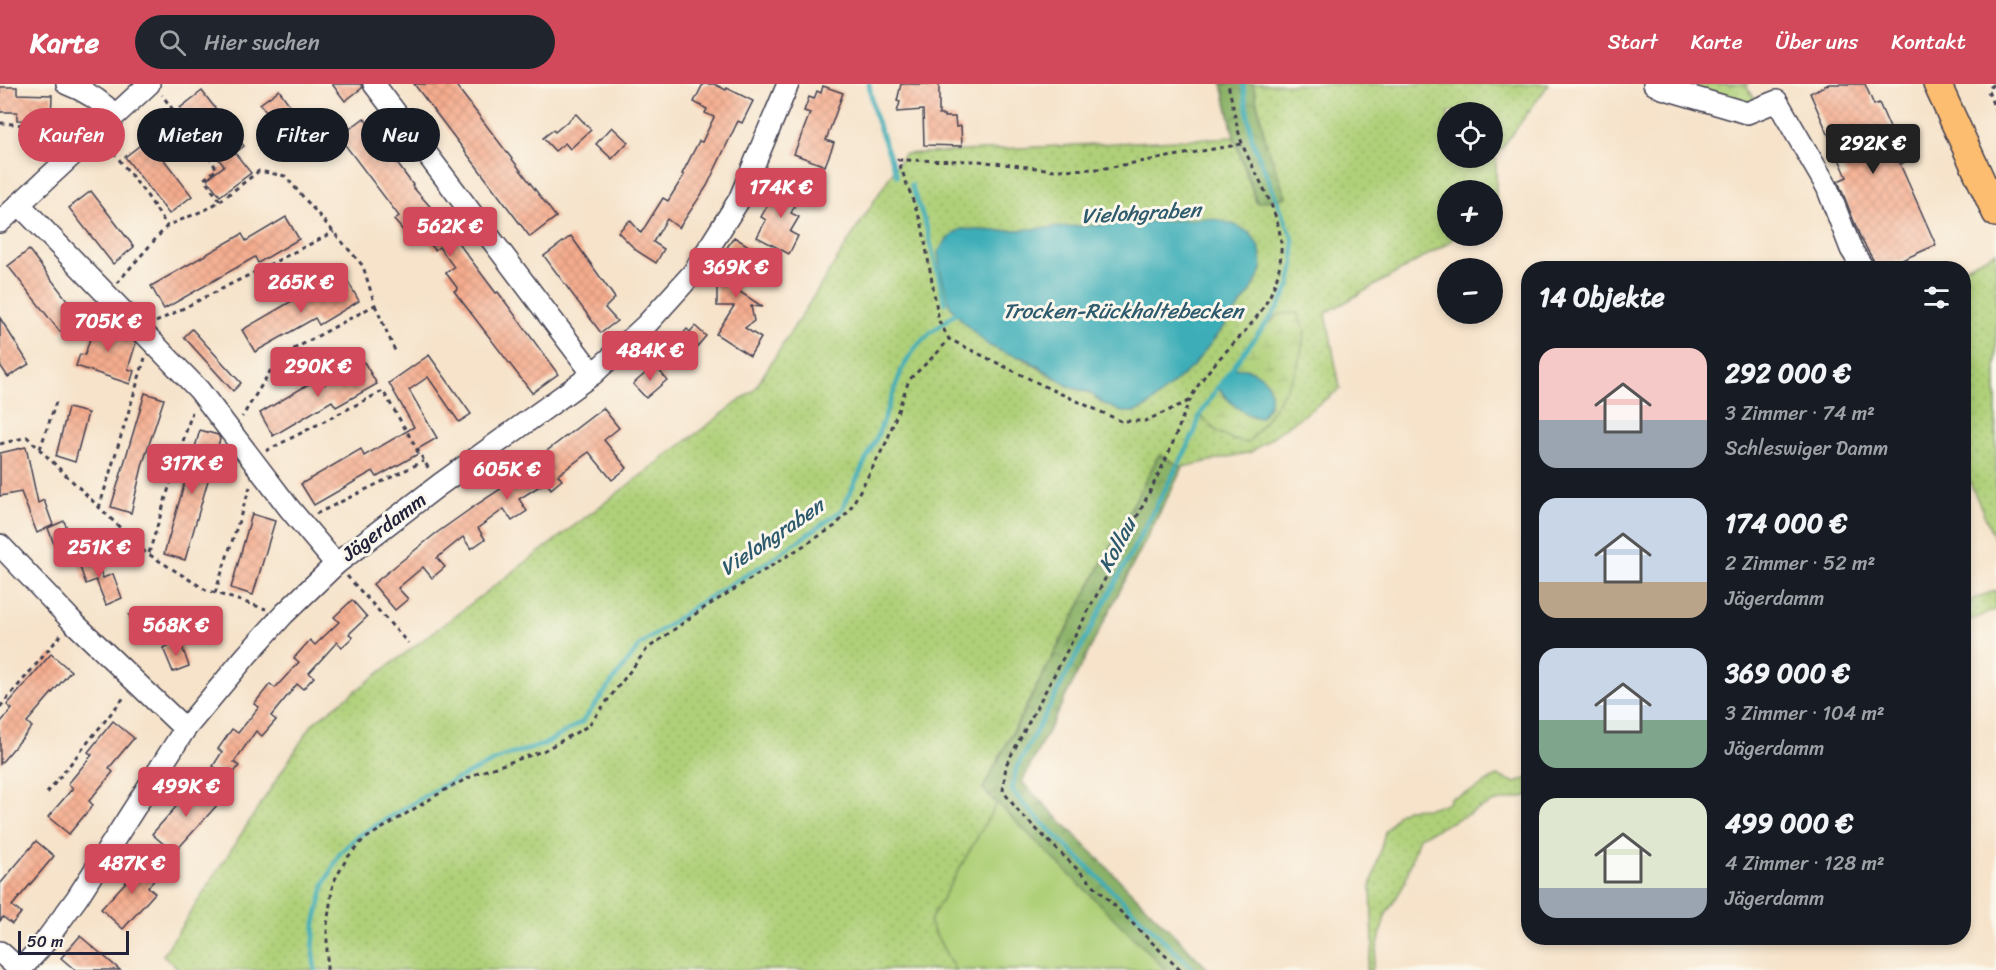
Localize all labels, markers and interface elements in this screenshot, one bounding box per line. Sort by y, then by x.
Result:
search box [135,15,555,69]
text: Karte [30,18,99,67]
text: Hier suchen [204,23,319,62]
text: Start [1608,23,1658,61]
text: Karte [1691,23,1743,61]
text: Über uns [1776,23,1858,61]
text: Kontakt [1891,23,1966,61]
icon: search [156,26,189,59]
map controls [1437,102,1503,324]
button: locate [1437,102,1503,168]
chip: Kaufen [18,108,125,162]
chip: Mieten [137,108,244,162]
chip: Filter [256,108,349,162]
chip: Neu [361,108,440,162]
pin: 292K € [1824,124,1922,175]
text: 292K € [1840,126,1906,161]
pin: 174K € [732,168,830,219]
text: 174K € [749,170,813,205]
button: + [1437,180,1503,246]
water label: Vielohgraben [1080,191,1204,235]
pin: 562K € [401,207,499,258]
text: 562K € [417,209,483,244]
pin: 369K € [687,248,785,299]
text: 369K € [703,250,769,285]
button: − [1437,258,1503,324]
pin: 265K € [252,263,350,314]
text: 265K € [268,265,334,300]
text: 14 Objekte [1539,274,1665,320]
icon: filters [1920,281,1953,314]
water label: Trocken-Rückhaltebecken [1003,292,1246,330]
pin: 705K € [59,302,157,353]
text: 705K € [75,304,141,339]
pin: 484K € [601,331,699,382]
text: 484K € [616,333,684,368]
pin: 290K € [269,347,367,398]
text: 290K € [284,349,352,384]
text: 292 000 € [1725,350,1851,396]
icon: home [1587,372,1659,444]
text: 3 Zimmer · 74 m² [1725,396,1875,431]
text: Schleswiger Damm [1725,431,1888,466]
pin: 317K € [143,444,241,495]
text: 317K € [161,446,223,481]
pin: 605K € [458,450,556,501]
text: 605K € [474,452,540,487]
street label: Jägerdamm [333,483,434,571]
water label: Vielohgraben [712,486,834,586]
text: 174 000 € [1725,500,1847,546]
water label: Kollau [1087,508,1148,579]
icon: home [1587,522,1659,594]
pin: 251K € [50,528,148,579]
text: 251K € [68,530,130,565]
text: 2 Zimmer · 52 m² [1725,546,1875,581]
text: Jägerdamm [1725,581,1824,616]
pin: 568K € [127,606,225,657]
text: 568K € [143,608,209,643]
text: 369 000 € [1725,650,1850,696]
icon: home [1587,672,1659,744]
text: 3 Zimmer · 104 m² [1725,696,1885,731]
text: Jägerdamm [1725,731,1824,766]
pin: 499K € [137,767,235,818]
text: 499K € [152,769,220,804]
text: 499 000 € [1725,800,1853,846]
icon: home [1587,822,1659,894]
pin: 487K € [83,844,181,895]
text: 487K € [99,846,165,881]
text: 4 Zimmer · 128 m² [1725,846,1885,881]
text: Jägerdamm [1725,881,1824,916]
text: 50 m [27,927,63,956]
scale bar [18,928,129,956]

